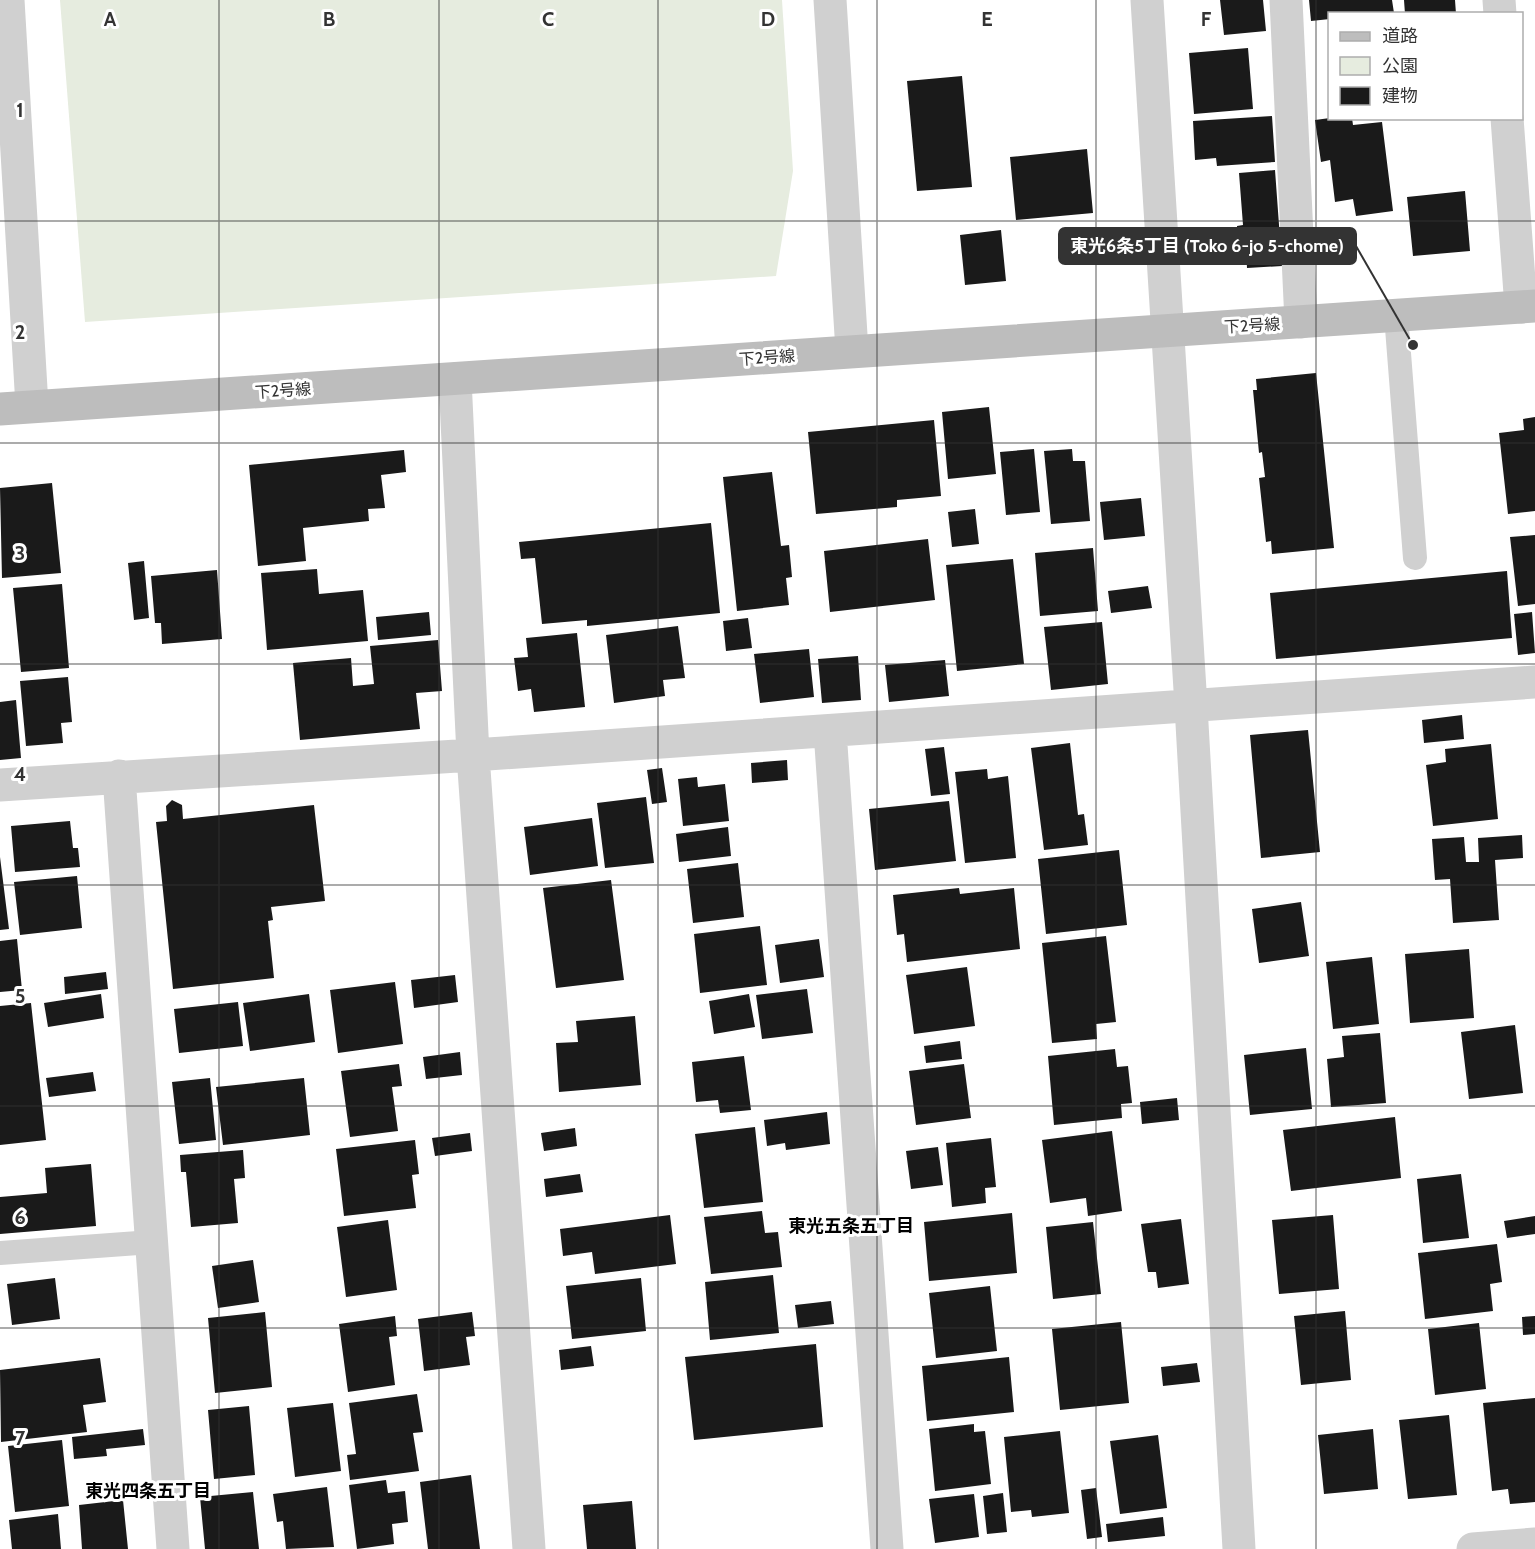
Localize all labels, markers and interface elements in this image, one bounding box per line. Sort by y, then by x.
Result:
text: A [104,7,117,31]
text: B [323,7,335,31]
text: C [542,7,554,31]
text: D [761,7,775,31]
text: E [981,7,993,31]
text: F [1201,7,1212,31]
legend [1328,12,1523,120]
text: 道路 [1382,25,1418,47]
text: 公園 [1382,55,1418,77]
text: 建物 [1382,85,1418,107]
text: 1 [16,98,24,122]
callout: 東光6条5丁目 (Toko 6-jo 5-chome) [1059,228,1356,264]
text: 東光6条5丁目 (Toko 6-jo 5-chome) [1070,235,1344,257]
street label: 下2号線 [1223,315,1281,336]
text: 2 [15,320,25,344]
street label: 下2号線 [738,346,796,369]
street label: 下2号線 [254,379,312,402]
text: 3 [15,541,25,565]
text: 4 [14,762,26,786]
text: 5 [15,984,25,1008]
text: 6 [14,1205,26,1229]
district label: 東光五条五丁目 [788,1215,914,1237]
text: 7 [15,1426,26,1450]
district label: 東光四条五丁目 [85,1480,211,1502]

